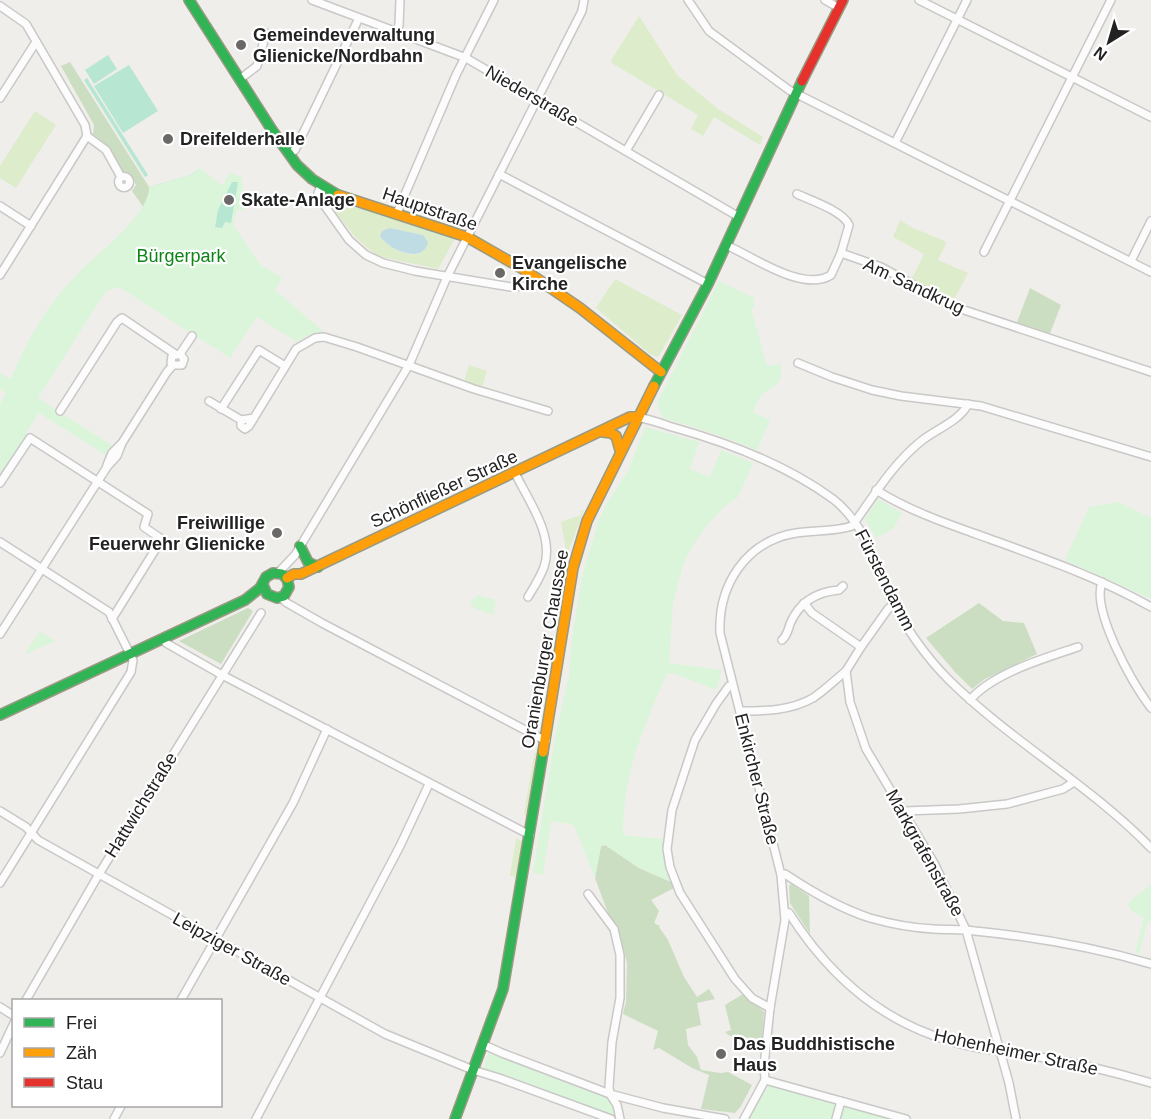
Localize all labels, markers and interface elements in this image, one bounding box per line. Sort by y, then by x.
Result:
north arrow [1079,12,1139,72]
place label: Gemeindeverwaltung Glienicke/Nordbahn [253,25,435,66]
marker: Gemeindeverwaltung Glienicke/Nordbahn [234,38,248,52]
text: N [1091,43,1110,64]
street label: Niederstraße [482,61,582,131]
place label: Dreifelderhalle [180,129,305,149]
marker: Dreifelderhalle [161,132,175,146]
street label: Hauptstraße [380,183,480,235]
place label: Skate-Anlage [241,190,355,210]
marker: Skate-Anlage [222,193,236,207]
park label: Bürgerpark [136,246,227,266]
place label: Evangelische Kirche [512,253,627,294]
street label: Am Sandkrug [860,254,968,318]
marker: Evangelische Kirche [493,266,507,280]
street label: Schönfließer Straße [367,446,521,532]
place label: Freiwillige Feuerwehr Glienicke [89,513,265,554]
marker: Freiwillige Feuerwehr Glienicke [270,526,284,540]
street label: Fürstendamm [851,526,919,634]
street label: Oranienburger Chaussee [518,548,572,750]
street label: Enkircher Straße [731,711,783,847]
street label: Hattwichstraße [101,749,181,861]
street label: Markgrafenstraße [882,786,968,920]
street label: Leipziger Straße [169,908,295,990]
legend [12,999,222,1107]
text: Frei [66,1013,97,1033]
street label: Hohenheimer Straße [932,1025,1100,1079]
place label: Das Buddhistische Haus [733,1034,895,1075]
text: Zäh [66,1043,97,1063]
marker: Das Buddhistische Haus [714,1047,728,1061]
text: Stau [66,1073,103,1093]

